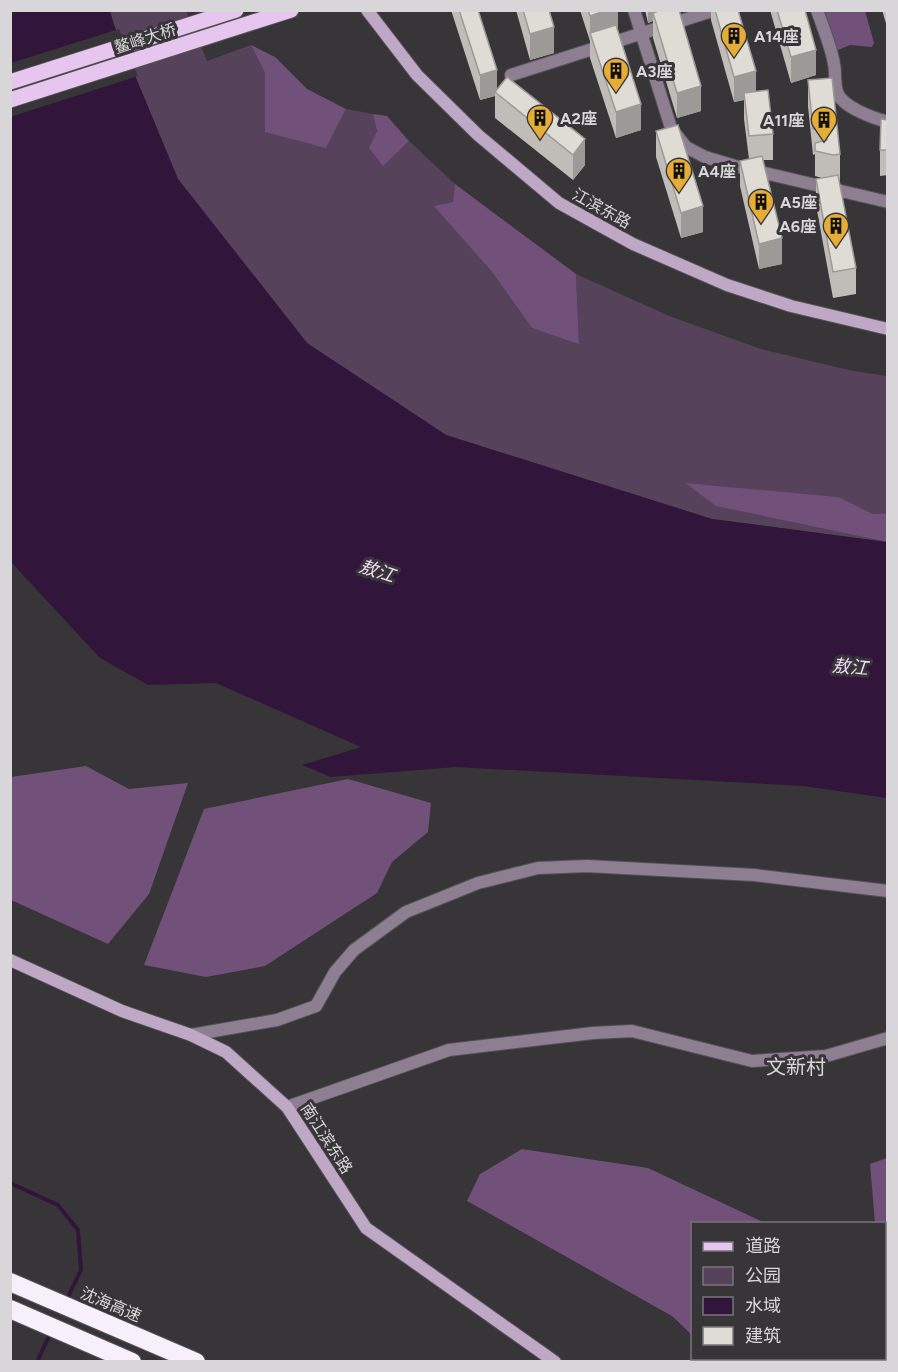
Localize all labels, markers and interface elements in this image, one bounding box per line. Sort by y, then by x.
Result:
street label: 鳌峰大桥 [112,20,179,57]
building icon: A14座 [719,21,749,59]
place label: A14座 [754,27,798,46]
building icon: A3座 [601,56,631,94]
place label: A3座 [636,62,672,81]
building icon: A2座 [525,103,555,141]
building icon: A11座 [809,105,839,143]
place label: A2座 [560,109,597,128]
place label: A11座 [763,111,804,130]
building icon: A4座 [664,156,694,194]
place label: A4座 [698,162,736,181]
street label: 江滨东路 [569,185,634,232]
building icon: A5座 [746,187,776,225]
place label: A5座 [780,193,817,212]
building icon: A6座 [821,211,851,249]
place label: A6座 [779,217,816,236]
water label: 敖江 [356,555,399,588]
water label: 敖江 [831,654,871,680]
district label: 文新村 [766,1055,826,1079]
street label: 南江滨东路 [297,1100,356,1177]
legend [691,1222,886,1360]
text: 道路 [745,1235,781,1257]
text: 公园 [745,1265,781,1287]
street label: 沈海高速 [78,1283,144,1326]
text: 水域 [745,1295,781,1317]
text: 建筑 [745,1325,781,1347]

